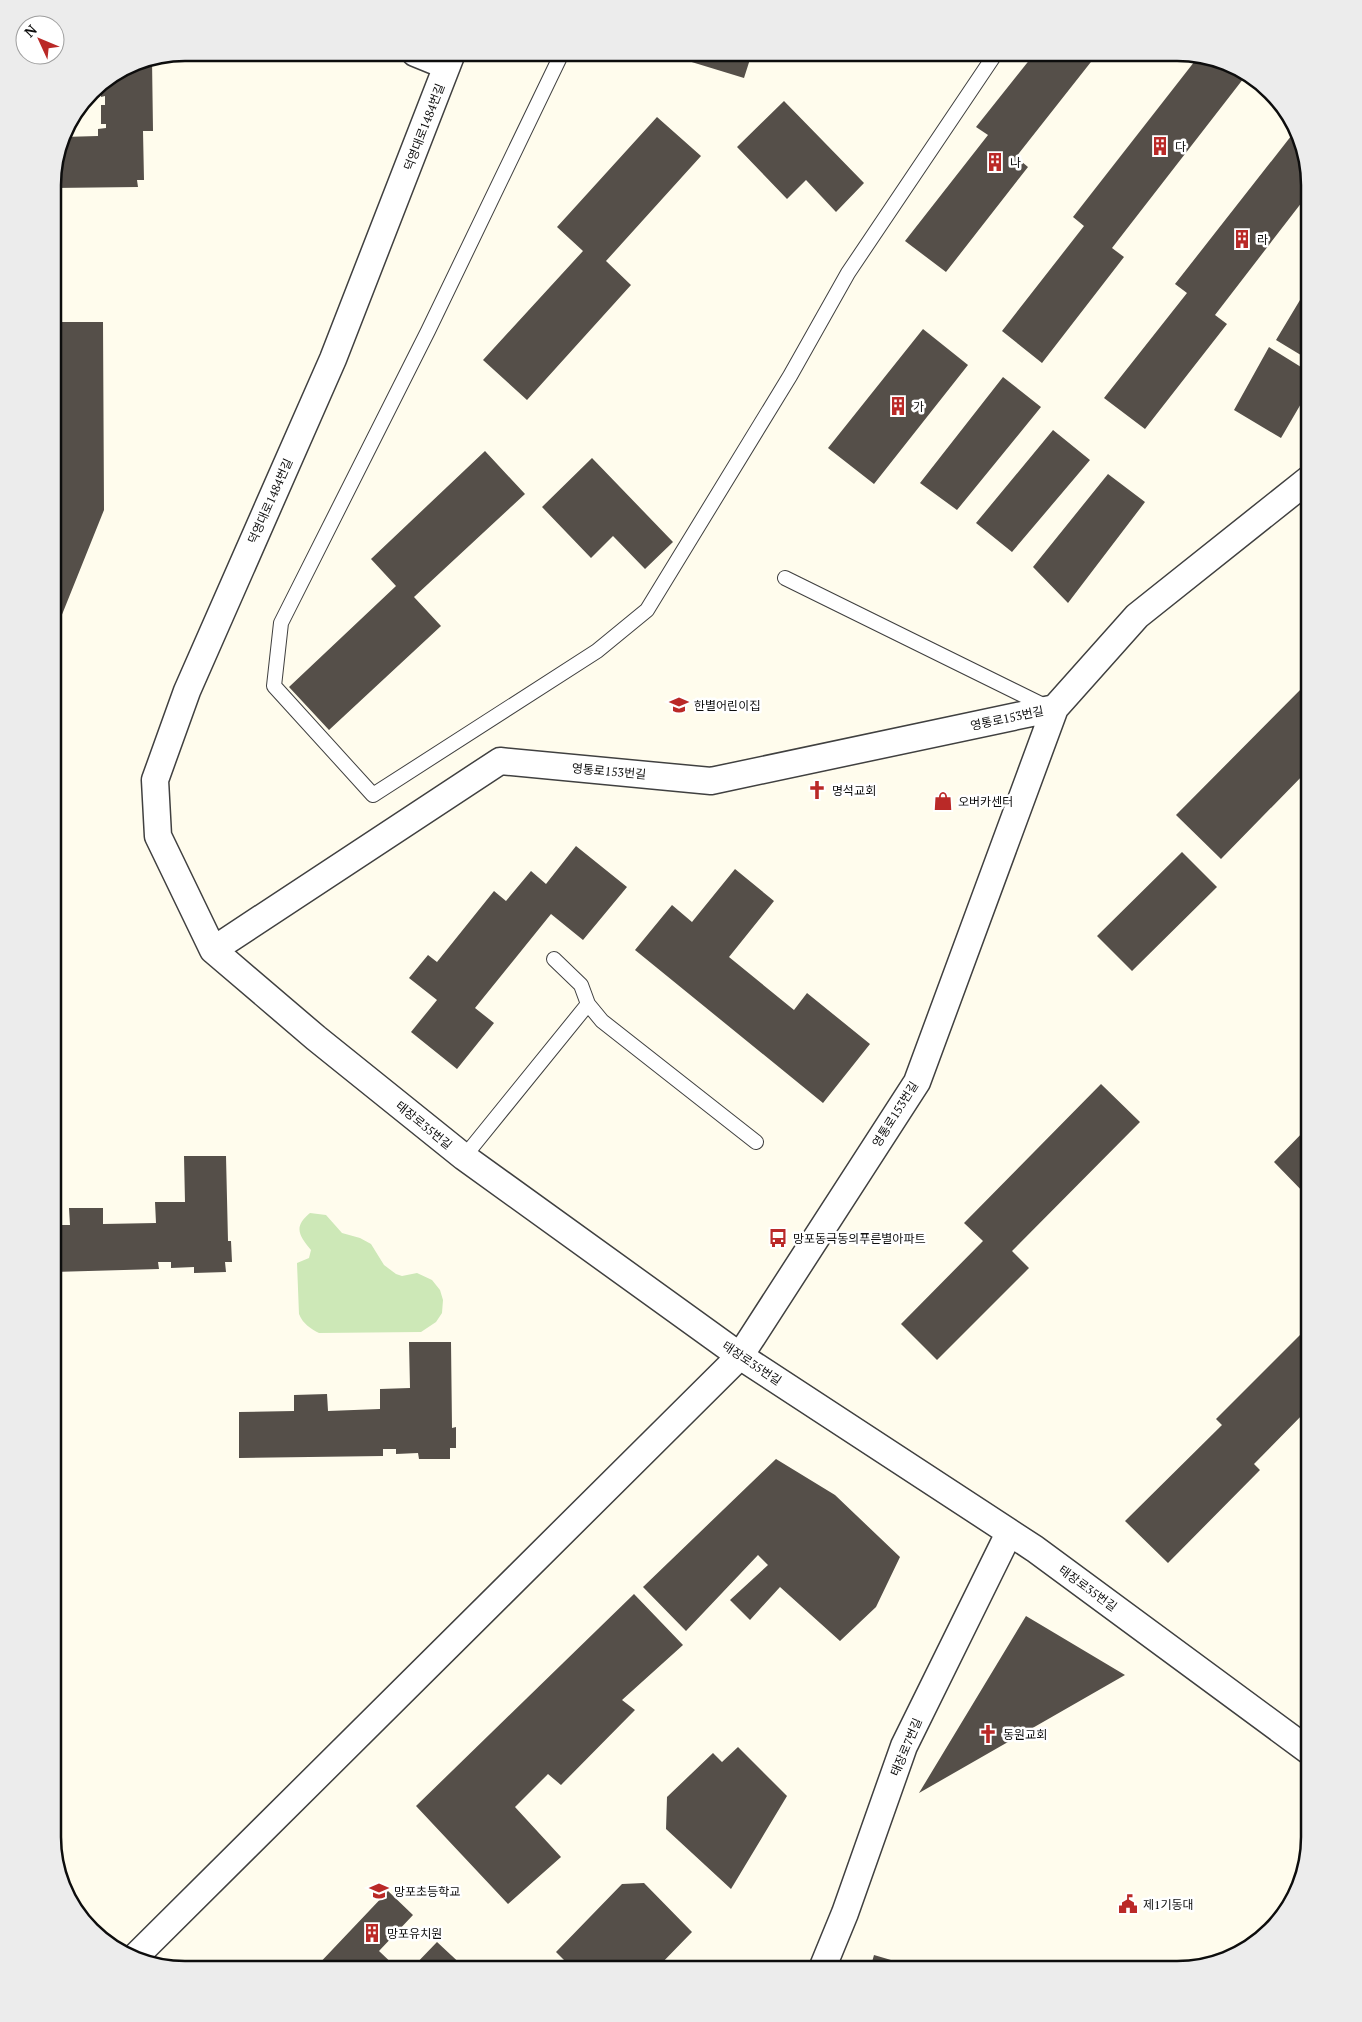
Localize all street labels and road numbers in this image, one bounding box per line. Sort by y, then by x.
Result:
street label: 덕영대로1484번길 [401,81,447,173]
street label: 덕영대로1484번길 [244,456,296,546]
street label: 영통로153번길 [969,703,1045,733]
street label: 영통로153번길 [571,760,647,782]
street label: 영통로153번길 [869,1078,921,1150]
street label: 태장로35번길 [393,1098,455,1152]
street label: 태장로35번길 [720,1338,784,1388]
street label: 태장로35번길 [1056,1562,1120,1614]
street label: 태장로7번길 [887,1716,925,1778]

